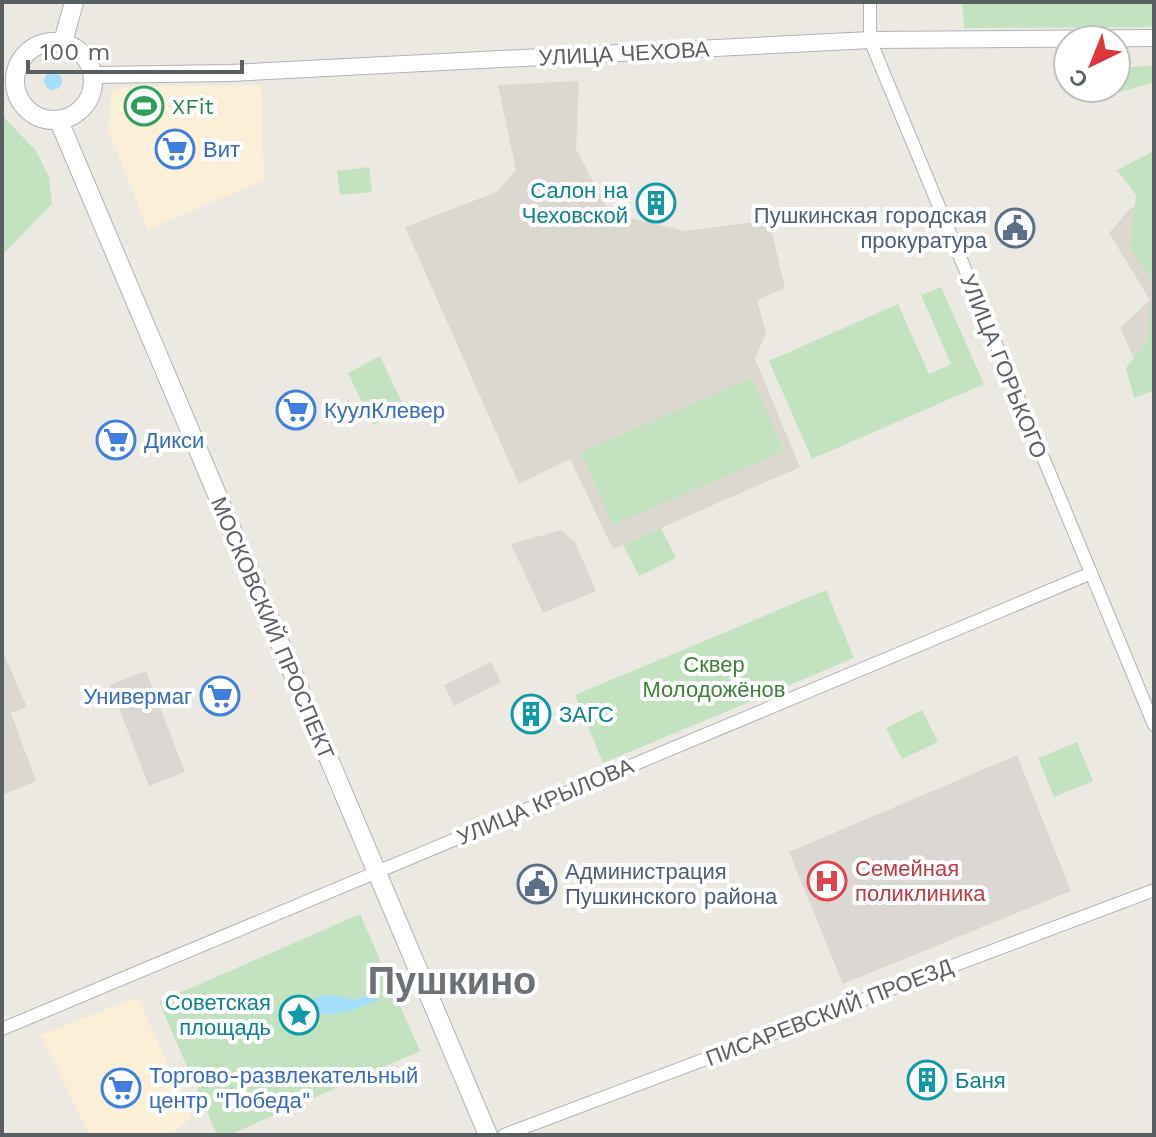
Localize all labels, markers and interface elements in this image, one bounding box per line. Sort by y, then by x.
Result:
scale bar [28,24,242,74]
north arrow [1052,24,1132,104]
street label: УЛИЦА ЧЕХОВА [538,37,710,70]
text: 100 m [40,38,110,66]
text: С [1064,64,1093,93]
sports icon: XFit [123,85,165,127]
place label: XFit [172,94,214,119]
supermarket icon: Вит [154,128,196,170]
place label: Вит [203,137,240,162]
place label: Салон на Чеховской [522,178,629,228]
building icon: Салон на Чеховской [635,182,677,224]
place label: Пушкинская городская прокуратура [754,203,988,253]
public building icon: Пушкинская городская прокуратура [994,207,1036,249]
street label: УЛИЦА ГОРЬКОГО [955,270,1052,462]
supermarket icon: КуулКлевер [275,389,317,431]
place label: КуулКлевер [324,398,445,423]
supermarket icon: Дикси [95,419,137,461]
place label: Дикси [144,428,204,453]
street label: МОСКОВСКИЙ ПРОСПЕКТ [206,493,339,763]
park label: Сквер Молодожёнов [642,652,786,702]
supermarket icon: Универмаг [199,675,241,717]
place label: Универмаг [83,684,192,709]
building icon: ЗАГС [510,693,552,735]
place label: ЗАГС [559,702,614,727]
street label: УЛИЦА КРЫЛОВА [453,753,637,850]
place label: Семейная поликлиника [855,856,986,906]
place label: Администрация Пушкинского района [565,859,778,909]
hospital icon: Семейная поликлиника [806,860,848,902]
public building icon: Администрация Пушкинского района [516,863,558,905]
street label: ПИСАРЕВСКИЙ ПРОЕЗД [702,954,956,1071]
district label: Пушкино [368,959,536,1003]
place label: Советская площадь [165,990,271,1040]
place icon: Советская площадь [278,994,320,1036]
building icon: Баня [906,1059,948,1101]
place label: Торгово-развлекательный центр "Победа" [149,1063,418,1113]
supermarket icon: Торгово-развлекательный центр "Победа" [100,1067,142,1109]
place label: Баня [955,1068,1006,1093]

